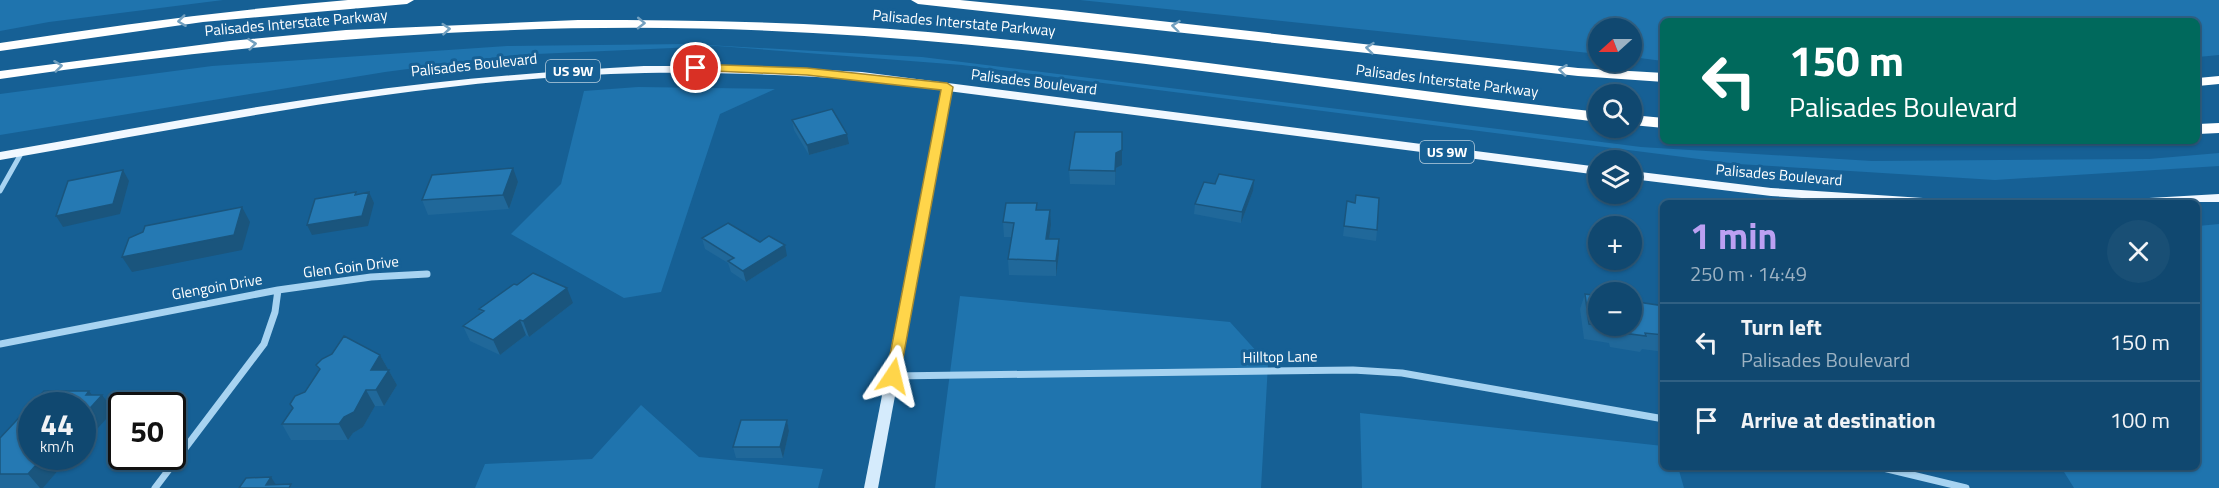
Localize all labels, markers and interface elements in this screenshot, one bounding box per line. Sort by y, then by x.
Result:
street label: Palisades Interstate Parkway [203,3,388,42]
street label: Palisades Interstate Parkway [872,3,1057,42]
one-way arrow [177,14,186,27]
one-way arrow [636,17,645,29]
north arrow [1588,18,1642,72]
map controls [1588,18,1642,336]
one-way arrow [1171,20,1180,33]
one-way arrow [442,23,451,36]
text: 150 m [1789,28,1904,92]
one-way arrow [247,38,256,51]
pin [670,42,721,93]
one-way arrow [1365,42,1374,55]
icon: left [1690,42,1768,120]
street label: Palisades Boulevard [410,46,538,83]
icon: arrive [679,51,712,84]
street label: Palisades Interstate Parkway [1354,58,1540,103]
road number: US 9W [546,60,600,82]
one-way arrow [53,61,62,73]
street label: Palisades Boulevard [970,62,1098,101]
one-way arrow [1559,64,1568,77]
button: search [1588,84,1642,138]
text: Palisades Boulevard [1789,86,2018,127]
road number: US 9W [1420,141,1474,163]
button: layers [1588,150,1642,204]
street label: Palisades Boulevard [1715,158,1843,191]
text: 1 min [1690,208,1777,263]
button: + [1588,216,1642,270]
button: close [2107,220,2170,283]
street label: Glen Goin Drive [302,249,400,284]
text: 250 m · 14:49 [1690,258,1807,289]
street label: Glengoin Drive [170,267,264,306]
button: − [1588,282,1642,336]
text: Turn left [1741,310,1822,344]
text: 150 m [2110,325,2170,359]
icon: left [1690,326,1723,359]
position arrow [861,344,925,408]
street label: Hilltop Lane [1242,344,1318,369]
text: Palisades Boulevard [1741,344,1910,375]
speed limit sign: 50 [108,392,186,470]
text: 44 [40,401,74,447]
text: Arrive at destination [1741,403,1936,437]
text: 100 m [2110,403,2170,437]
icon: arrive [1690,404,1723,437]
text: km/h [40,435,74,458]

